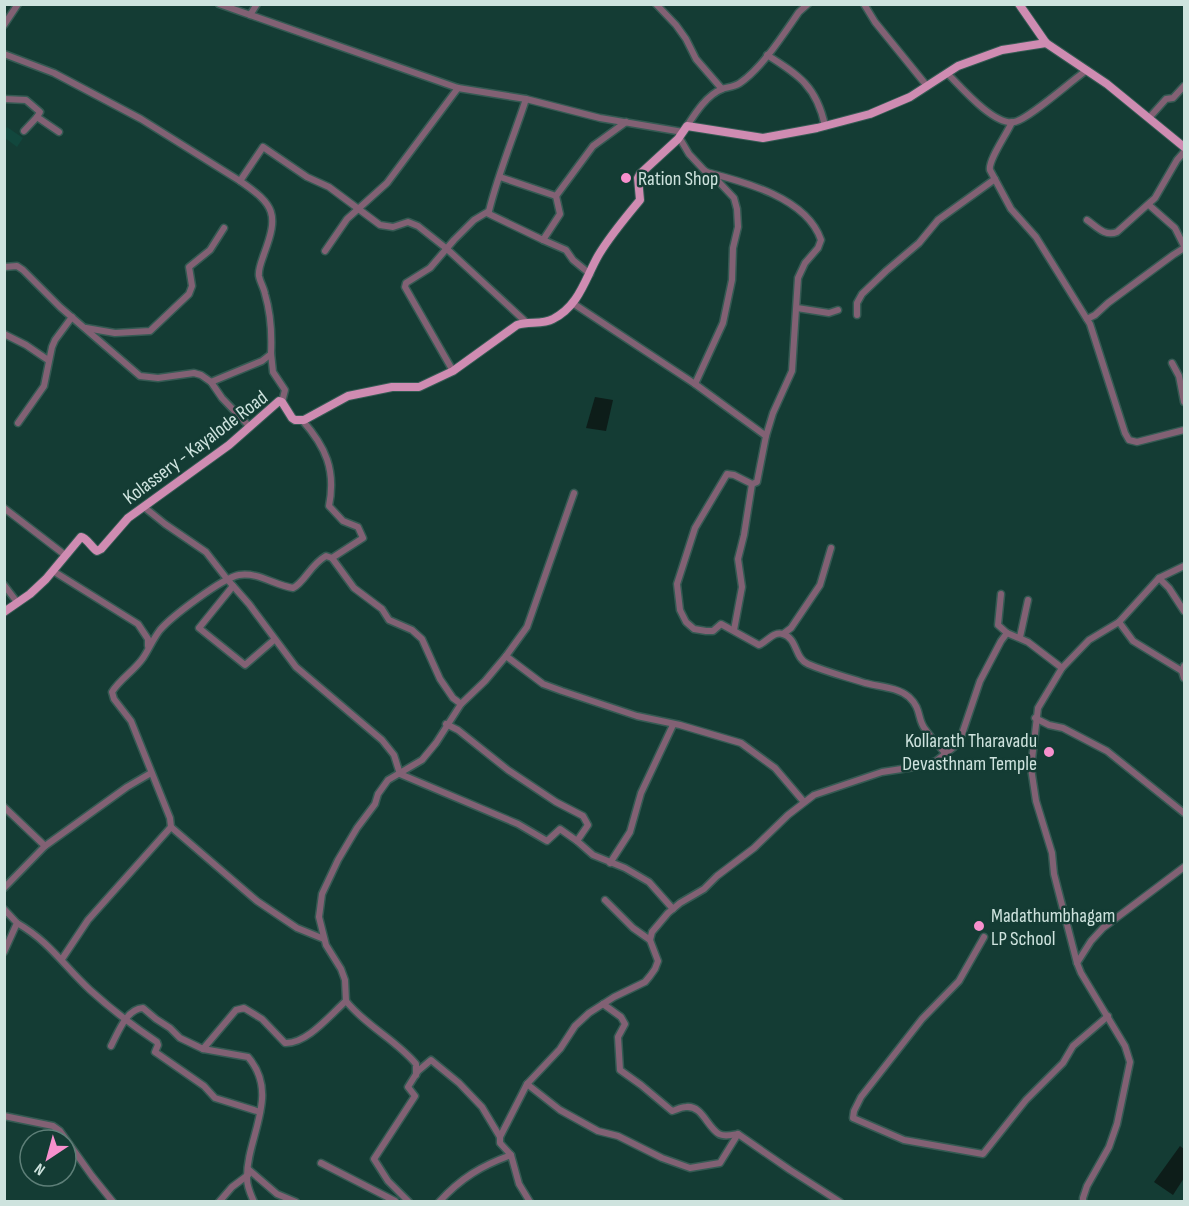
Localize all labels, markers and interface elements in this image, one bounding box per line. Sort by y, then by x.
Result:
place label: Ration Shop [638,167,718,191]
marker: Ration Shop [619,171,633,185]
street label: Kolassery - Kayalode Road [119,386,272,510]
place label: Kollarath Tharavadu Devasthnam Temple [902,729,1037,776]
marker: Kollarath Tharavadu Devasthnam Temple [1042,745,1056,759]
place label: Madathumbhagam LP School [991,904,1115,951]
marker: Madathumbhagam LP School [972,919,986,933]
north arrow [18,1128,78,1188]
text: N [31,1159,49,1179]

